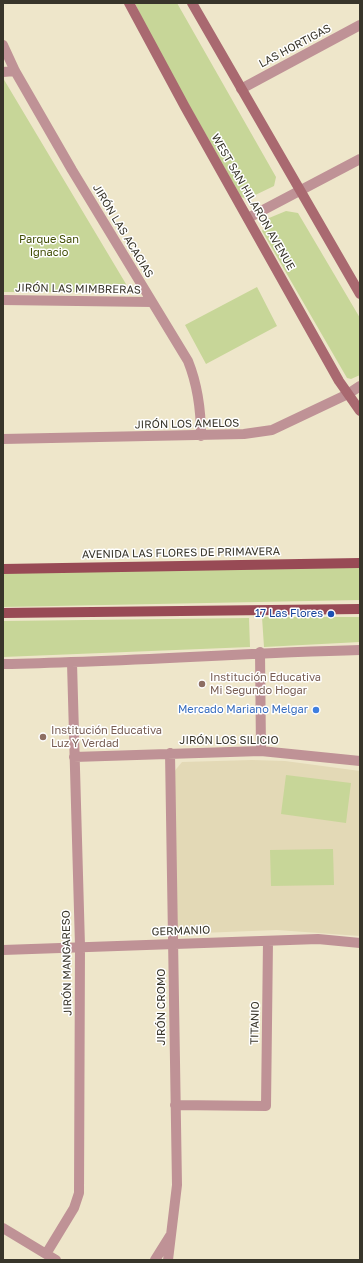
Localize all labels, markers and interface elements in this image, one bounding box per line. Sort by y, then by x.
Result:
street label: LAS HORTIGAS [257,21,333,71]
street label: WEST SAN HILARON AVENUE [208,131,298,273]
street label: JIRÓN LAS ACACIAS [90,182,156,280]
park label: Parque San Ignacio [19,233,79,259]
street label: JIRÓN LAS MIMBRERAS [15,281,141,297]
street label: JIRÓN LOS AMELOS [135,416,239,432]
street label: AVENIDA LAS FLORES DE PRIMAVERA [82,545,280,561]
place label: 17 Las Flores [255,607,323,621]
marker: 17 Las Flores [326,609,336,619]
place label: Institución Educativa Mi Segundo Hogar [210,671,321,697]
marker: Institución Educativa Mi Segundo Hogar [197,679,207,689]
place label: Mercado Mariano Melgar [178,703,308,717]
marker: Mercado Mariano Melgar [311,705,321,715]
place label: Institución Educativa Luz Y Verdad [51,724,162,750]
marker: Institución Educativa Luz Y Verdad [38,732,48,742]
street label: JIRÓN LOS SILICIO [179,734,279,748]
street label: JIRÓN MANGARESO [59,910,75,1016]
street label: GERMANIO [151,923,211,939]
street label: JIRÓN CROMO [155,969,169,1045]
street label: TITANIO [248,1001,262,1045]

